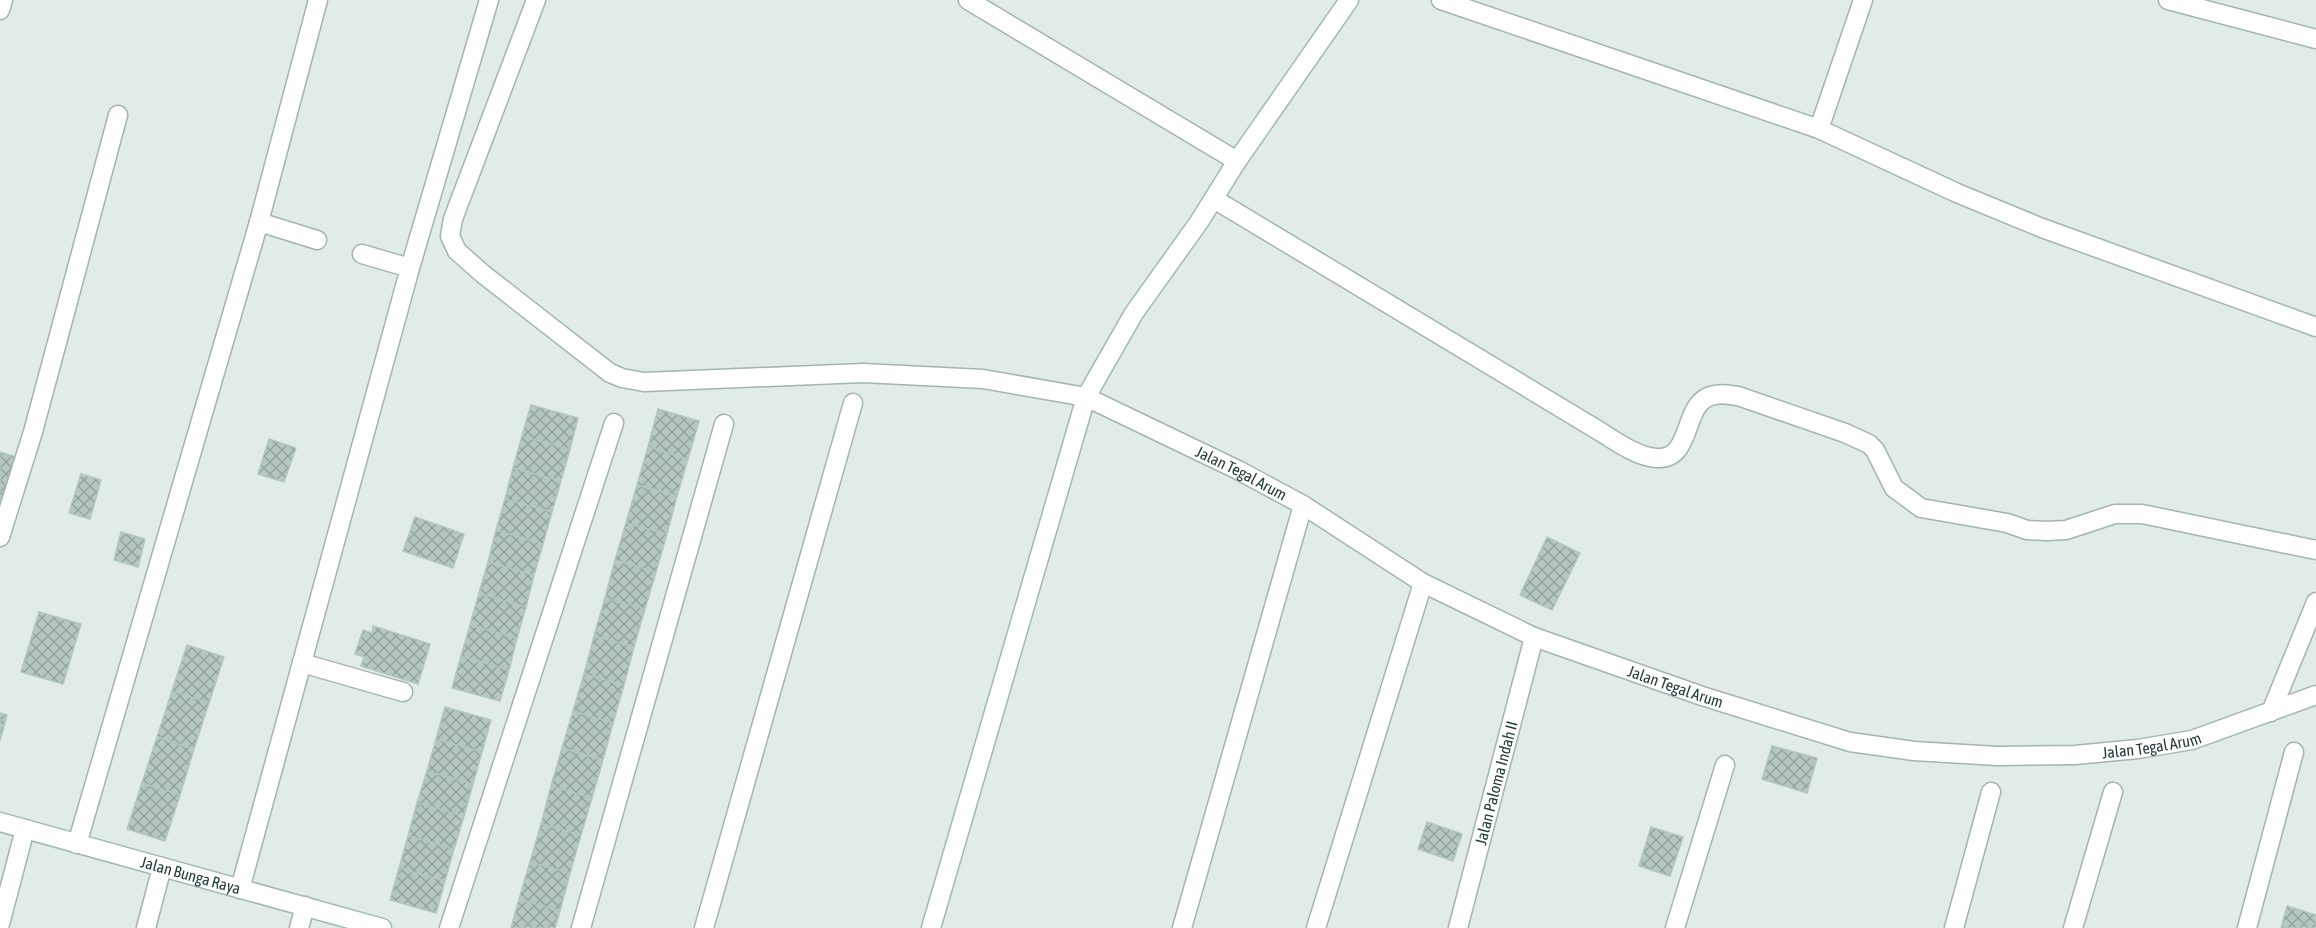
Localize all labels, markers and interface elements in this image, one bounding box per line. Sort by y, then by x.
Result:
street label: Jalan Tegal Arum [1193,442,1290,504]
street label: Jalan Tegal Arum [1625,662,1726,711]
street label: Jalan Paloma Indah II [1471,719,1521,847]
street label: Jalan Tegal Arum [2101,728,2204,761]
street label: Jalan Bunga Raya [139,853,243,897]

